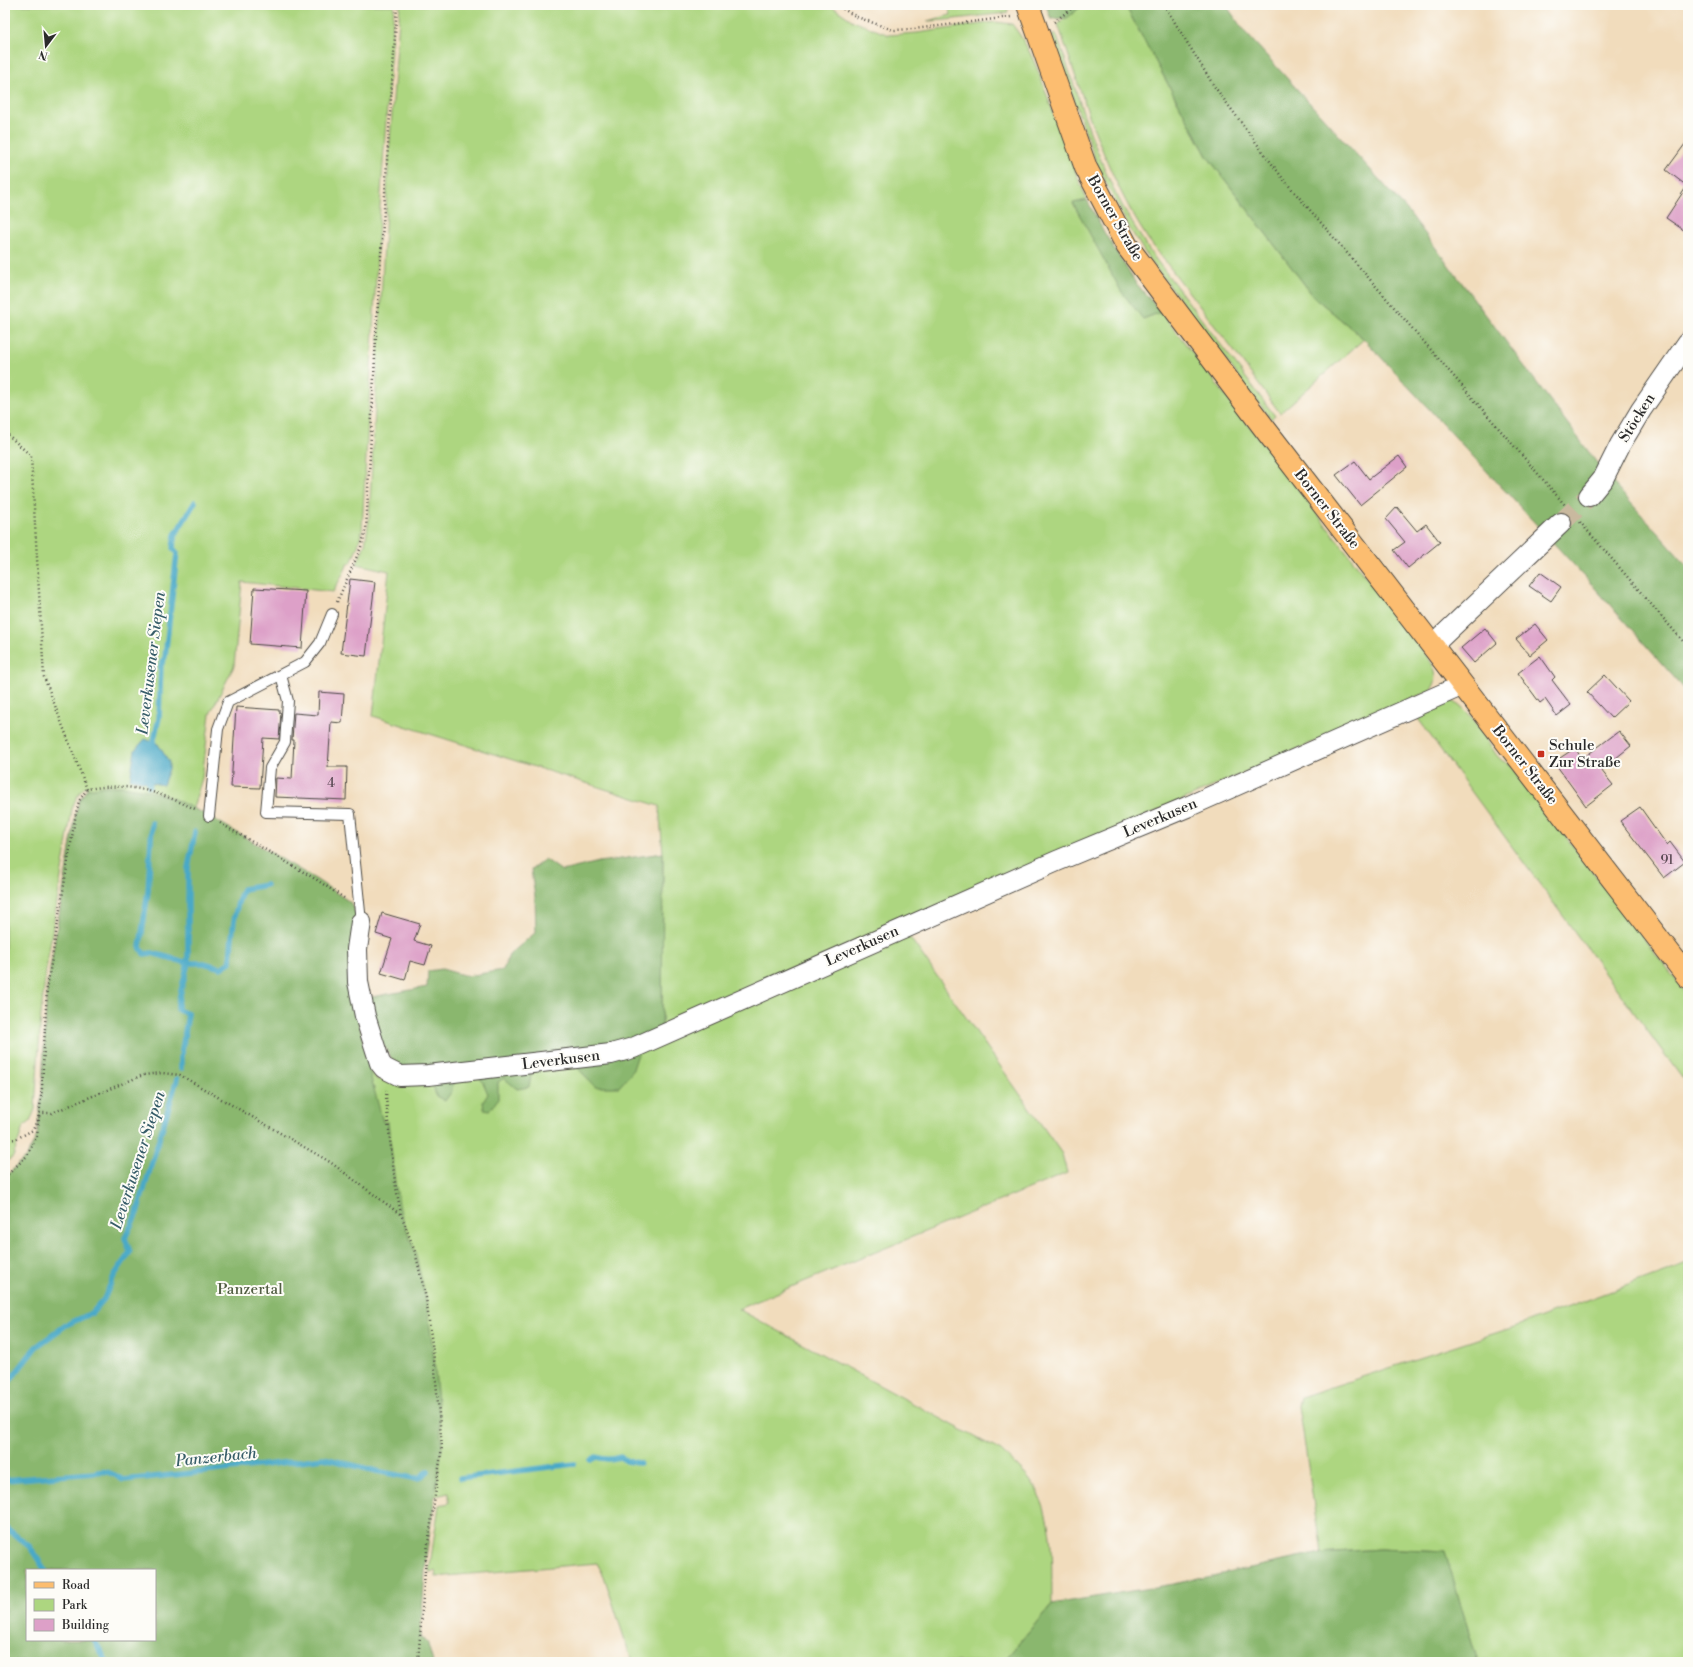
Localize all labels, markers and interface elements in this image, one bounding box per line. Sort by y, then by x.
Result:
north arrow [26,26,66,66]
text: N [37,47,50,63]
street label: Borner Straße [1082,171,1147,264]
street label: Stöcken [1615,390,1659,446]
street label: Borner Straße [1289,465,1364,553]
water label: Leverkusener Siepen [132,589,170,737]
street label: Borner Straße [1487,721,1562,809]
place label: Schule Zur Straße [1549,736,1621,772]
marker: Schule Zur Straße [1536,749,1546,759]
house number: 4 [327,775,335,791]
street label: Leverkusen [1120,794,1200,842]
house number: 91 [1660,852,1674,868]
street label: Leverkusen [822,921,902,971]
street label: Leverkusen [521,1046,601,1074]
water label: Leverkusener Siepen [106,1088,170,1232]
park label: Panzertal [217,1280,283,1299]
water label: Panzerbach [173,1443,258,1471]
legend [26,1569,156,1641]
text: Road [62,1578,90,1593]
text: Park [62,1598,88,1613]
text: Building [61,1618,110,1633]

